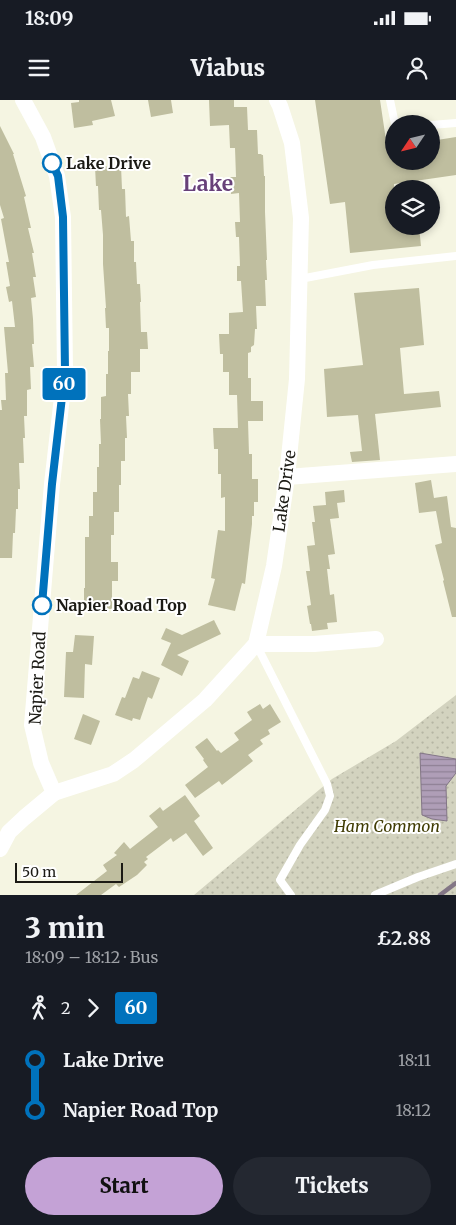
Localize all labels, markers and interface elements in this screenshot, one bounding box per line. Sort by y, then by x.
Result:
text: 18:09 [25,6,74,30]
icon: menu [25,54,53,82]
text: Viabus [191,54,265,82]
icon: person [403,54,431,82]
north arrow [385,115,440,170]
map controls [385,115,440,235]
marker: Lake Drive [42,153,62,173]
place label: Lake Drive [66,153,151,173]
district label: Lake [183,170,233,197]
button: layers [385,180,440,235]
line badge: 60 [42,368,86,400]
text: 60 [53,372,75,395]
street label: Lake Drive [268,449,300,533]
marker: Napier Road Top [32,595,52,615]
place label: Napier Road Top [56,595,187,615]
street label: Napier Road [25,630,49,725]
park label: Ham Common [333,816,440,836]
scale bar [15,860,122,883]
text: 50 m [22,863,56,881]
text: 3 min [25,910,105,946]
text: £2.88 [377,926,431,950]
text: 18:09 – 18:12 · Bus [25,947,158,967]
icon: walk [25,994,53,1022]
icon: forward [79,994,107,1022]
text: 60 [125,996,147,1019]
text: 2 [61,998,71,1018]
text: Lake Drive [63,1048,164,1072]
text: 18:11 [398,1050,431,1070]
text: Napier Road Top [63,1098,218,1122]
text: 18:12 [395,1100,431,1120]
button: Start [25,1157,223,1215]
button: Tickets [233,1157,431,1215]

